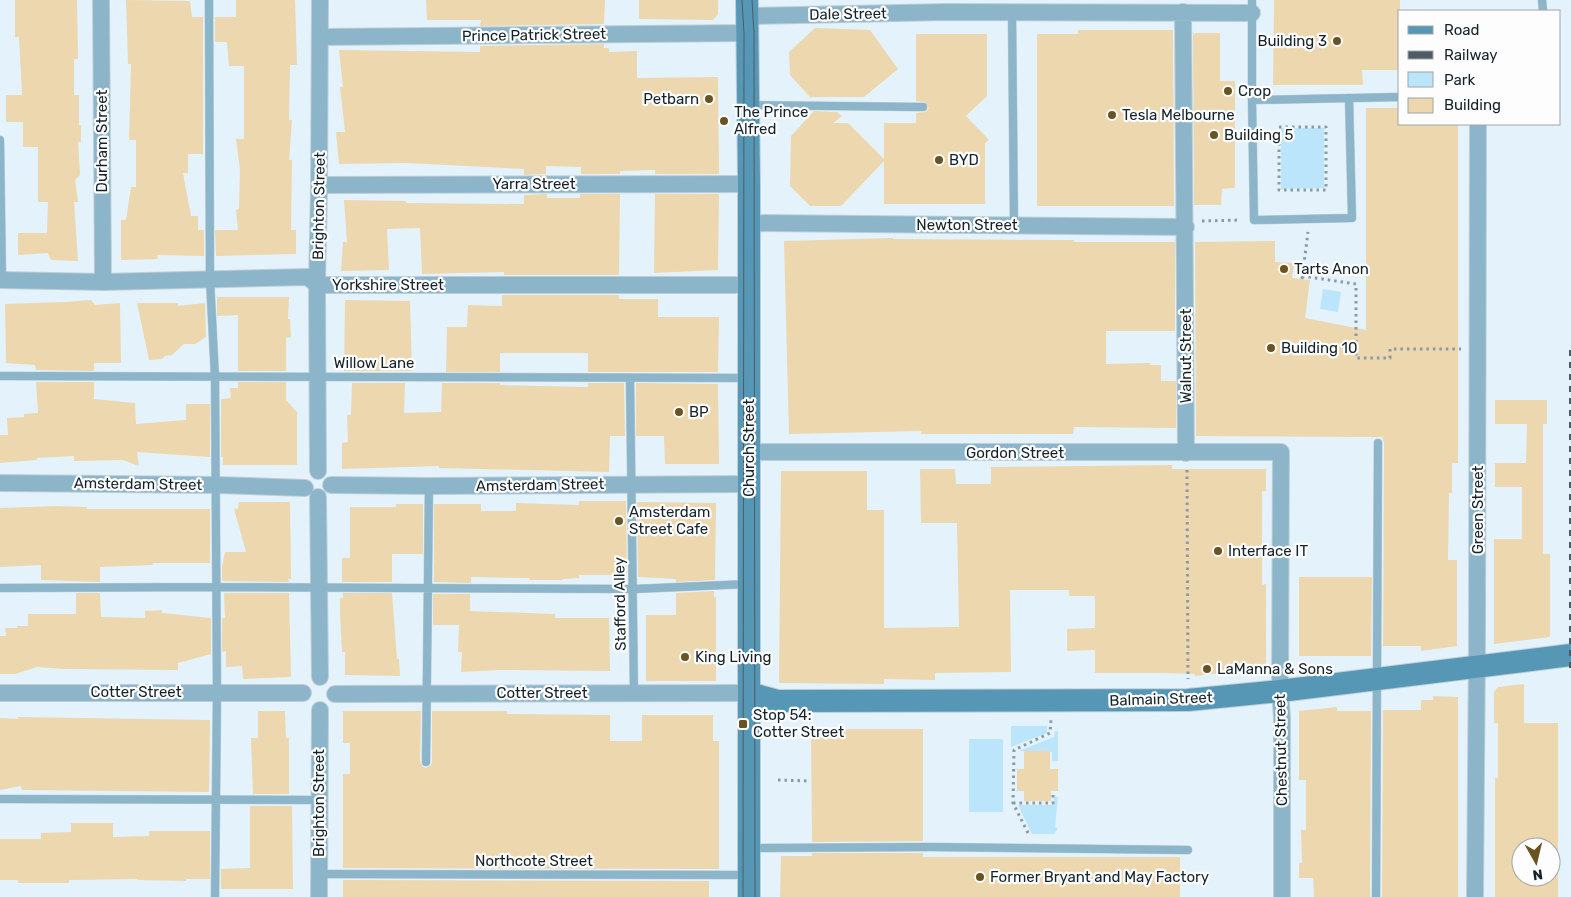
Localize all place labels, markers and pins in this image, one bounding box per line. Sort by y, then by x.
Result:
place label: Building 3 [1257,32,1327,50]
marker: Building 3 [1331,35,1343,47]
place label: Crop [1238,82,1271,100]
marker: Crop [1222,85,1234,97]
place label: Petbarn [643,90,699,108]
marker: Petbarn [703,93,715,105]
place label: The Prince Alfred [734,103,808,138]
place label: Tesla Melbourne [1122,106,1235,124]
marker: Tesla Melbourne [1106,109,1118,121]
marker: The Prince Alfred [718,115,730,127]
place label: Building 5 [1224,126,1294,144]
marker: Building 5 [1208,129,1220,141]
place label: BYD [949,151,979,169]
marker: BYD [933,154,945,166]
place label: Tarts Anon [1294,260,1369,278]
marker: Tarts Anon [1278,263,1290,275]
place label: Building 10 [1281,339,1358,357]
marker: Building 10 [1265,342,1277,354]
place label: BP [689,403,709,421]
marker: BP [673,406,685,418]
place label: Amsterdam Street Cafe [629,503,710,538]
marker: Amsterdam Street Cafe [613,515,625,527]
place label: Interface IT [1228,542,1308,560]
marker: Interface IT [1212,545,1224,557]
place label: King Living [695,648,771,666]
marker: King Living [679,651,691,663]
place label: LaManna & Sons [1217,660,1333,678]
marker: LaManna & Sons [1201,663,1213,675]
place label: Stop 54: Cotter Street [753,706,844,741]
marker: Stop 54: Cotter Street [737,718,749,730]
place label: Former Bryant and May Factory [990,868,1209,886]
marker: Former Bryant and May Factory [974,871,986,883]

